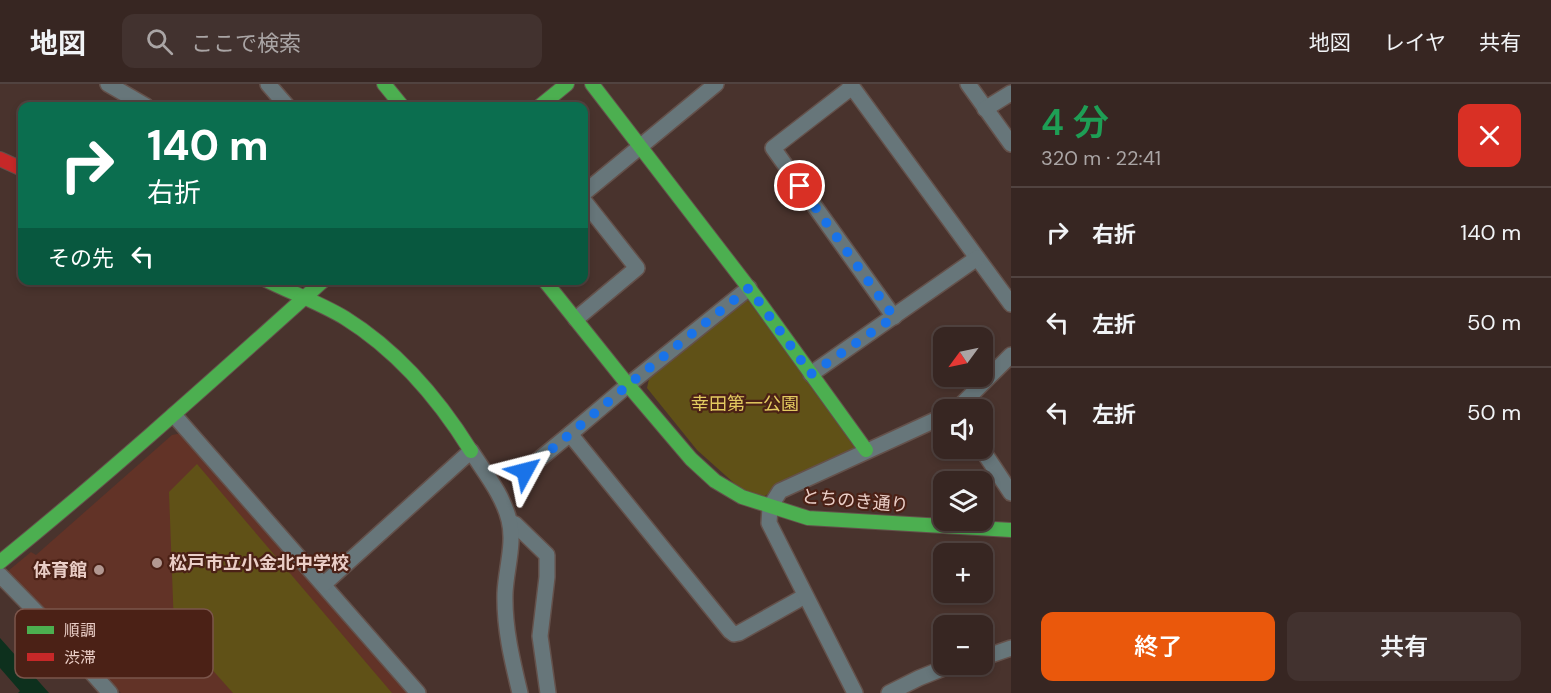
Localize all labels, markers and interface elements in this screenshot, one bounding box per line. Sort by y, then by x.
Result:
search box [122,14,542,68]
text: 地図 [30,25,86,62]
icon: search [143,25,176,58]
text: ここで検索 [191,29,301,58]
text: 地図 [1309,29,1351,57]
text: レイヤ [1384,29,1446,57]
text: 共有 [1479,29,1521,57]
text: 4 分 [1041,99,1109,146]
button: close [1458,104,1521,167]
text: 140 m [147,118,269,173]
icon: right [48,126,126,204]
text: 320 m · 22:41 [1041,145,1161,171]
pin [774,160,825,211]
icon: arrive [783,169,816,202]
text: 右折 [147,175,201,210]
icon: right [1041,216,1074,249]
text: 140 m [1460,218,1521,247]
text: 右折 [1092,220,1136,249]
icon: left [126,240,159,273]
text: その先 [48,244,114,273]
icon: left [1041,306,1074,339]
text: 50 m [1467,308,1521,337]
text: 左折 [1092,310,1136,339]
north arrow [933,327,993,387]
map controls [933,327,993,675]
park label: 幸田第一公園 [691,392,799,416]
icon: left [1041,396,1074,429]
text: 50 m [1467,398,1521,427]
button: sound [933,399,993,459]
text: 左折 [1092,400,1136,429]
position arrow [493,439,557,503]
button: layers [933,471,993,531]
street label: とちのき通り [800,484,910,518]
button: + [933,543,993,603]
place label: 松戸市立小金北中学校 [169,551,349,575]
marker: 松戸市立小金北中学校 [150,556,164,570]
place label: 体育館 [33,558,87,582]
marker: 体育館 [92,563,106,577]
legend [15,609,213,678]
button: 終了 [1041,612,1275,681]
button: 共有 [1287,612,1521,681]
button: − [933,615,993,675]
text: 順調 [64,620,96,641]
text: 渋滞 [64,647,96,668]

